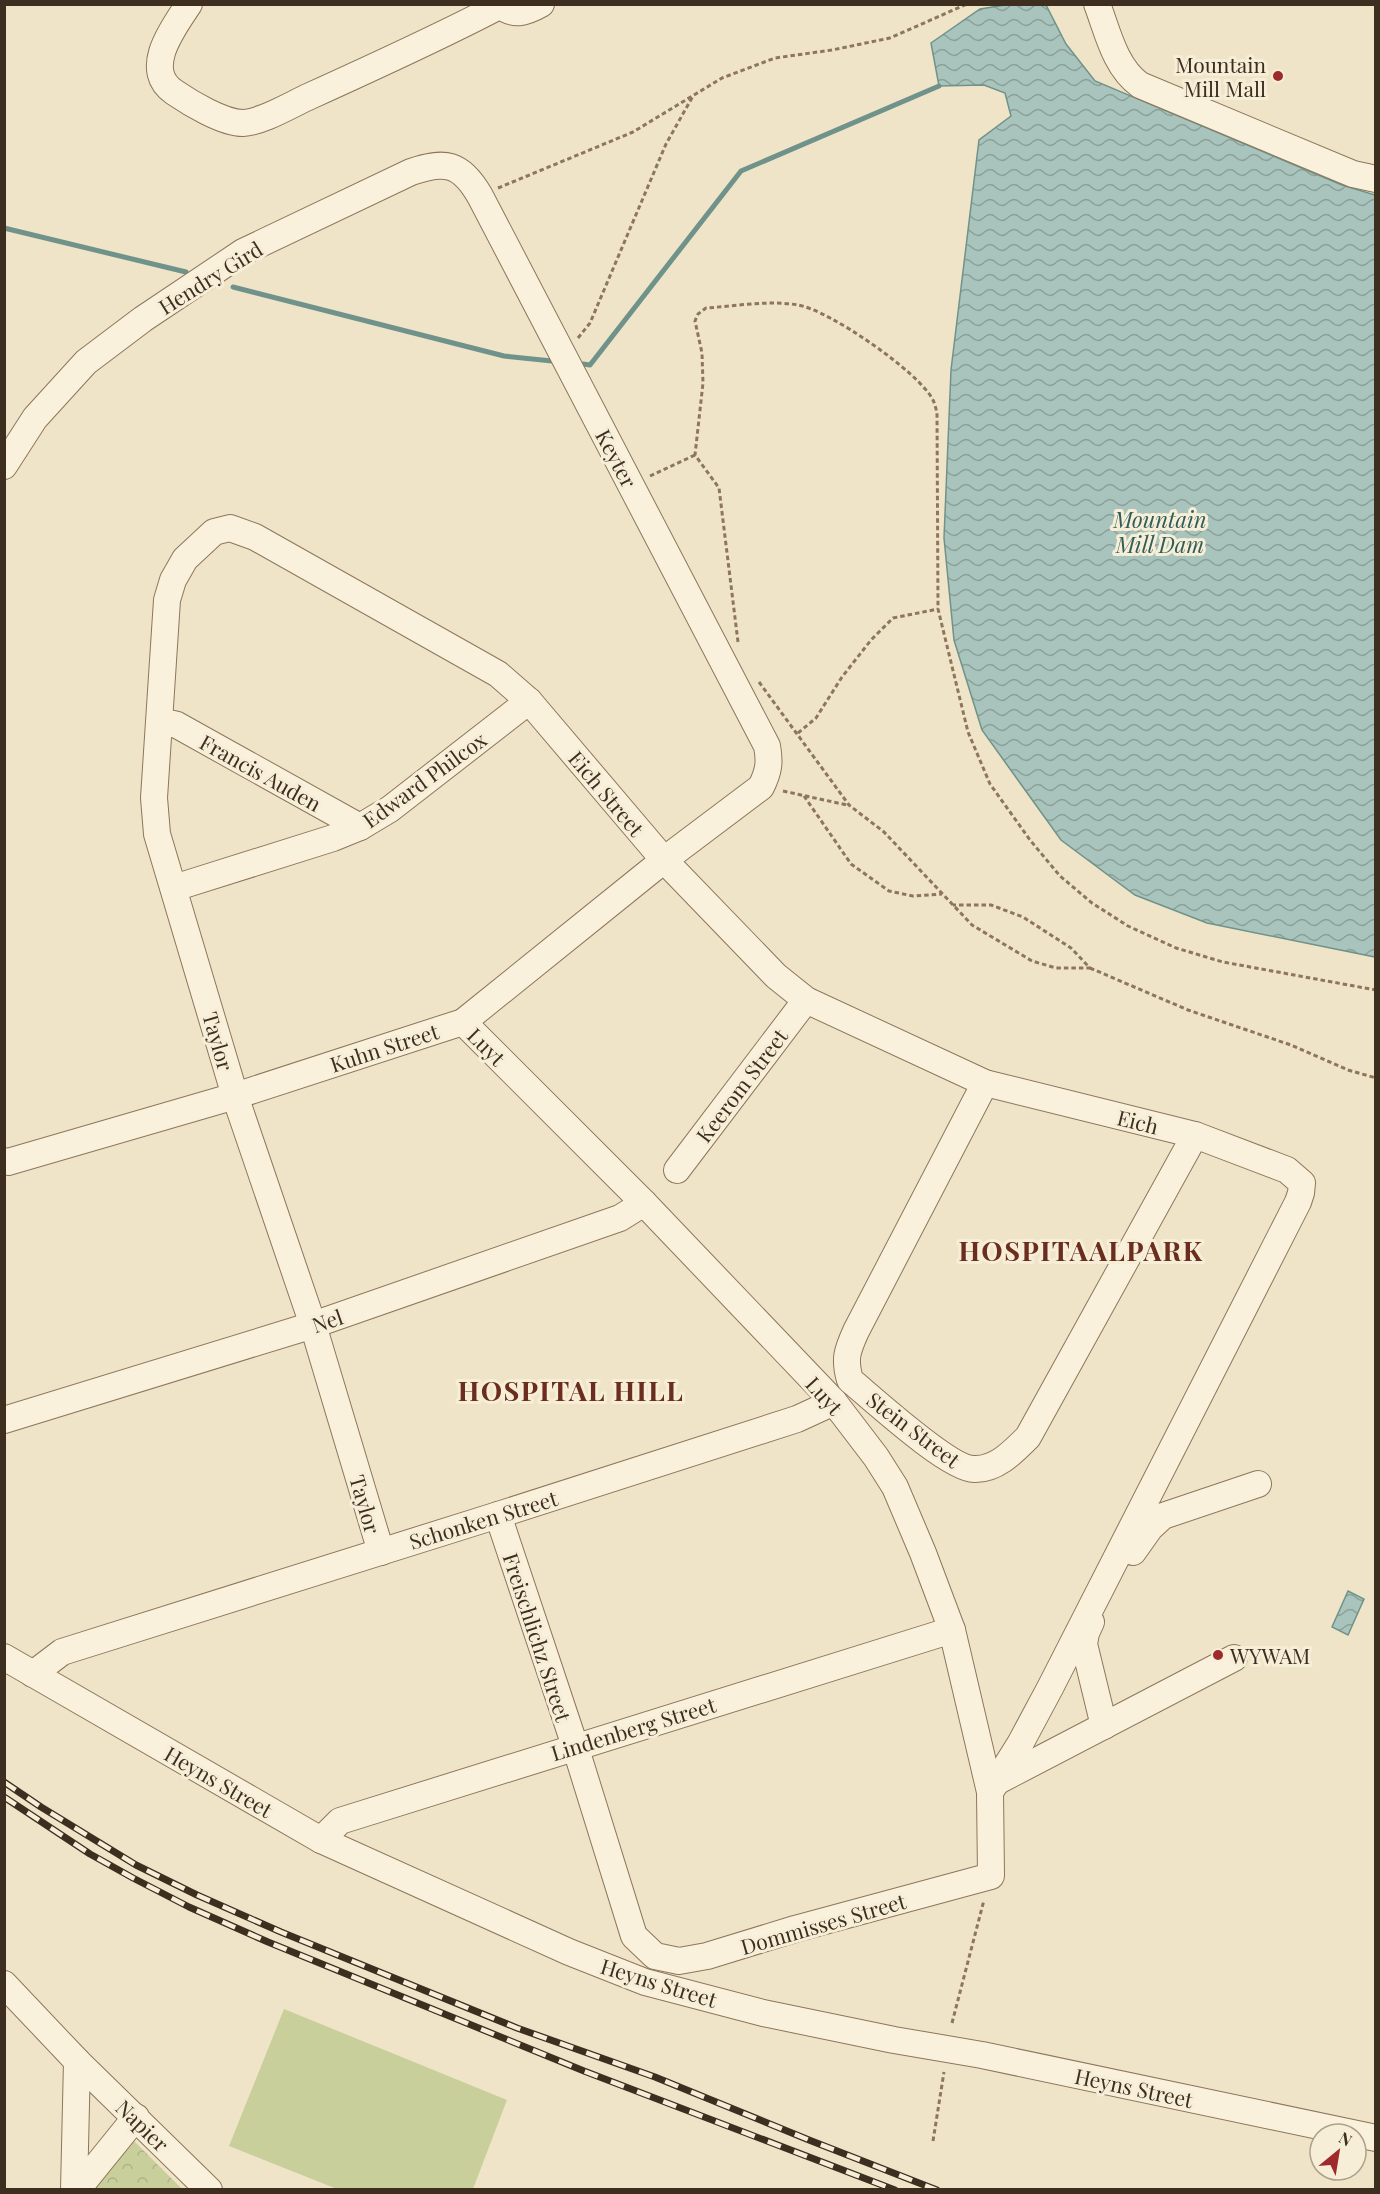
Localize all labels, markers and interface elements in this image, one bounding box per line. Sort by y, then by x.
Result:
place label: Mountain Mill Mall [1175,50,1266,102]
marker: Mountain Mill Mall [1271,69,1285,83]
street label: Hendry Gird [153,234,267,320]
street label: Keyter [590,424,644,493]
water label: Mountain Mill Dam [1113,504,1206,559]
street label: Edward Philcox [357,725,492,833]
street label: Francis Auden [195,727,327,817]
street label: Eich Street [563,745,651,842]
street label: Taylor [197,1008,241,1074]
street label: Kuhn Street [326,1016,442,1078]
street label: Luyt [462,1021,512,1071]
street label: Keerom Street [689,1022,793,1148]
street label: Eich [1114,1102,1162,1140]
district label: HOSPITAALPARK [958,1232,1204,1268]
street label: Nel [308,1302,346,1338]
street label: Luyt [800,1370,850,1421]
district label: HOSPITAL HILL [458,1372,684,1408]
street label: Stein Street [862,1385,967,1474]
street label: Taylor [344,1471,388,1537]
street label: Schonken Street [405,1483,561,1555]
street label: Freischlichz Street [498,1549,579,1726]
place label: WYWAM [1229,1641,1310,1669]
marker: WYWAM [1211,1648,1225,1662]
street label: Lindenberg Street [547,1689,719,1766]
street label: Heyns Street [160,1739,278,1823]
street label: Dommisses Street [737,1886,909,1960]
street label: Heyns Street [597,1951,721,2013]
street label: Heyns Street [1072,2061,1196,2113]
street label: Napier [111,2093,176,2157]
north arrow [1308,2122,1368,2182]
text: N [1335,2127,1356,2151]

